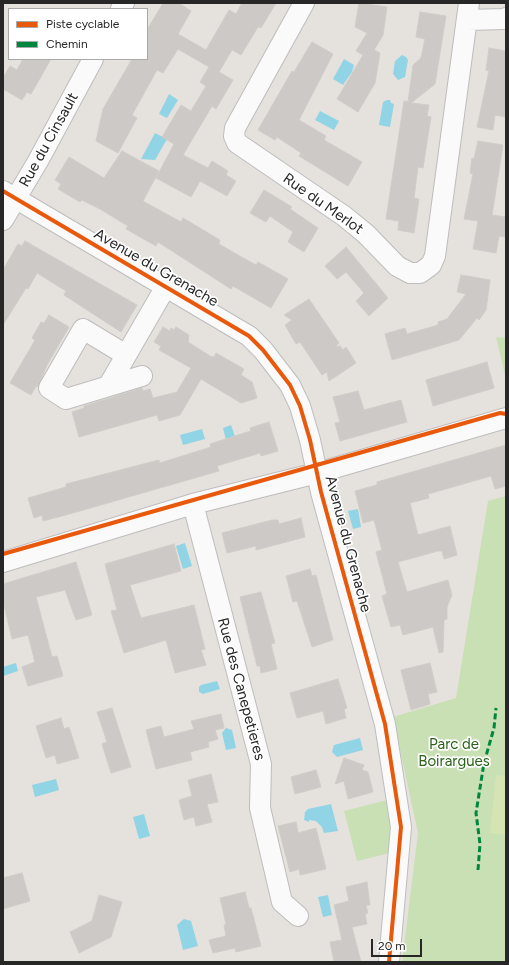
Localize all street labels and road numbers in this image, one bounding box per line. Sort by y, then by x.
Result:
street label: Rue du Cinsault [16,90,82,190]
street label: Rue du Merlot [279,170,367,238]
street label: Avenue du Grenache [91,225,221,311]
street label: Avenue du Grenache [321,474,375,614]
street label: Rue des Canepetieres [213,616,269,762]

